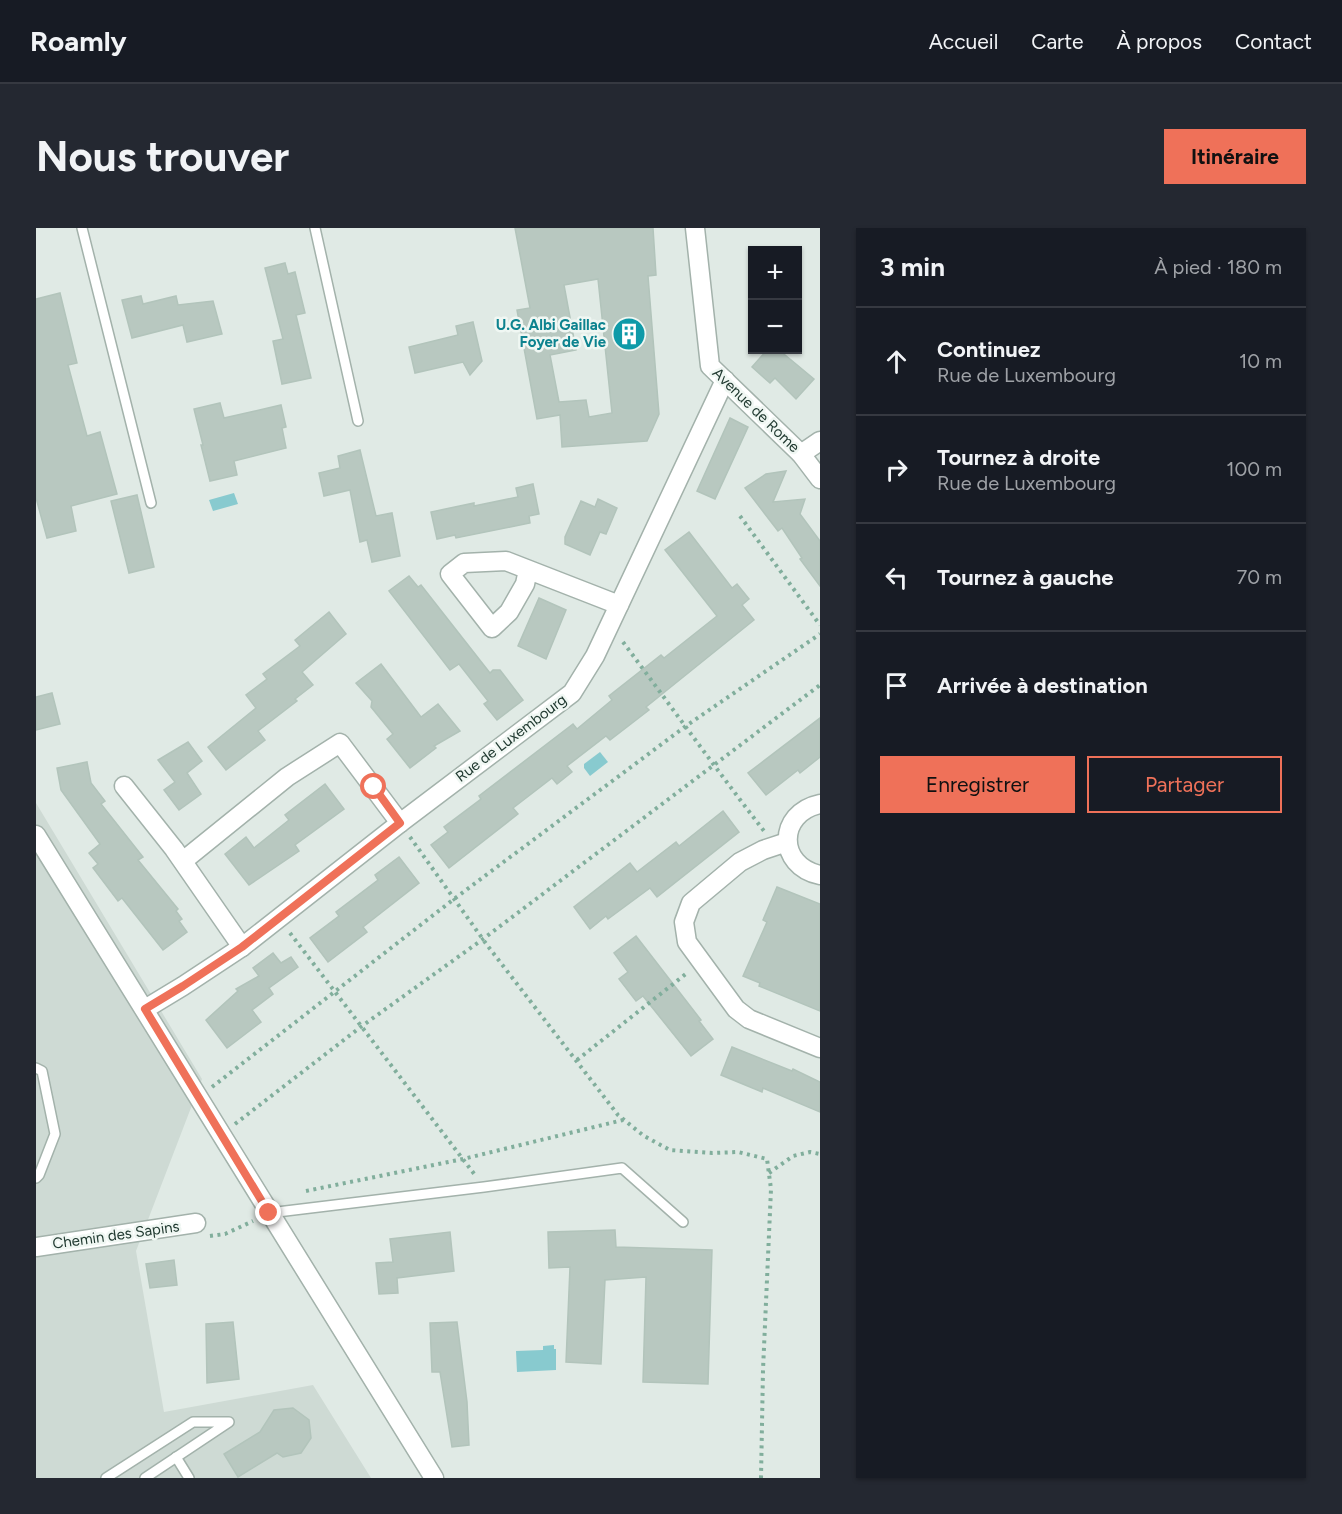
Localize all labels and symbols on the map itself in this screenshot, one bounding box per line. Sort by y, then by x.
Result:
place label: U.G. Albi Gaillac Foyer de Vie [496,316,607,351]
building icon: U.G. Albi Gaillac Foyer de Vie [611,316,647,352]
street label: Avenue de Rome [709,364,803,456]
street label: Rue de Luxembourg [452,690,570,786]
route start [360,773,386,799]
route end [255,1199,281,1225]
street label: Chemin des Sapins [51,1217,181,1253]

